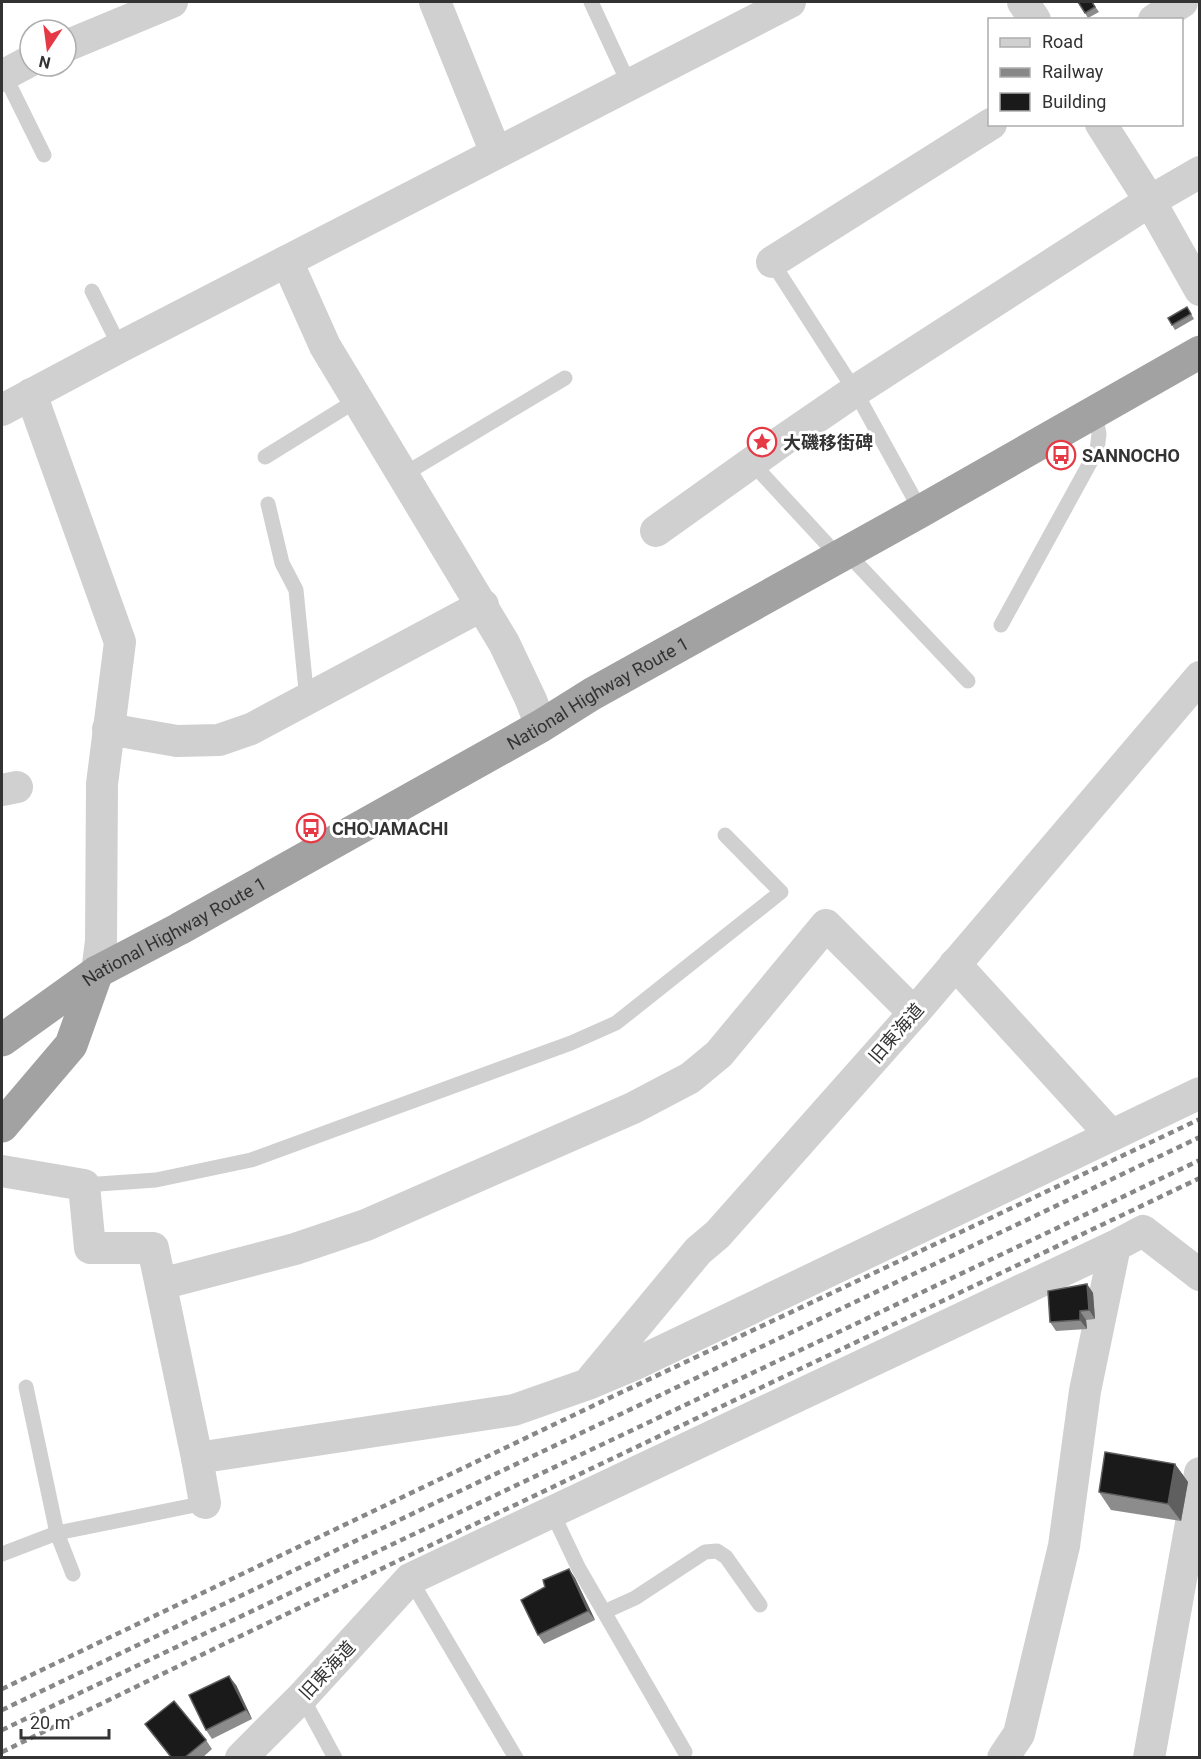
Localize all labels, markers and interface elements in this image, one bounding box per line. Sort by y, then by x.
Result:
north arrow [18,18,78,78]
legend [988,18,1183,126]
text: Road [1042,31,1083,52]
text: N [37,52,52,73]
text: Railway [1042,61,1104,82]
text: Building [1042,91,1106,112]
place icon: 大磯移街碑 [746,426,778,458]
place label: 大磯移街碑 [783,432,873,453]
bus stop icon: SANNOCHO [1045,439,1077,471]
place label: SANNOCHO [1082,445,1180,466]
street label: National Highway Route 1 [503,632,692,754]
bus stop icon: CHOJAMACHI [295,812,327,844]
place label: CHOJAMACHI [332,818,448,839]
street label: National Highway Route 1 [78,872,270,990]
street label: 旧東海道 [864,999,928,1067]
street label: 旧東海道 [295,1637,359,1703]
scale bar [21,1702,110,1740]
text: 20 m [30,1712,70,1733]

